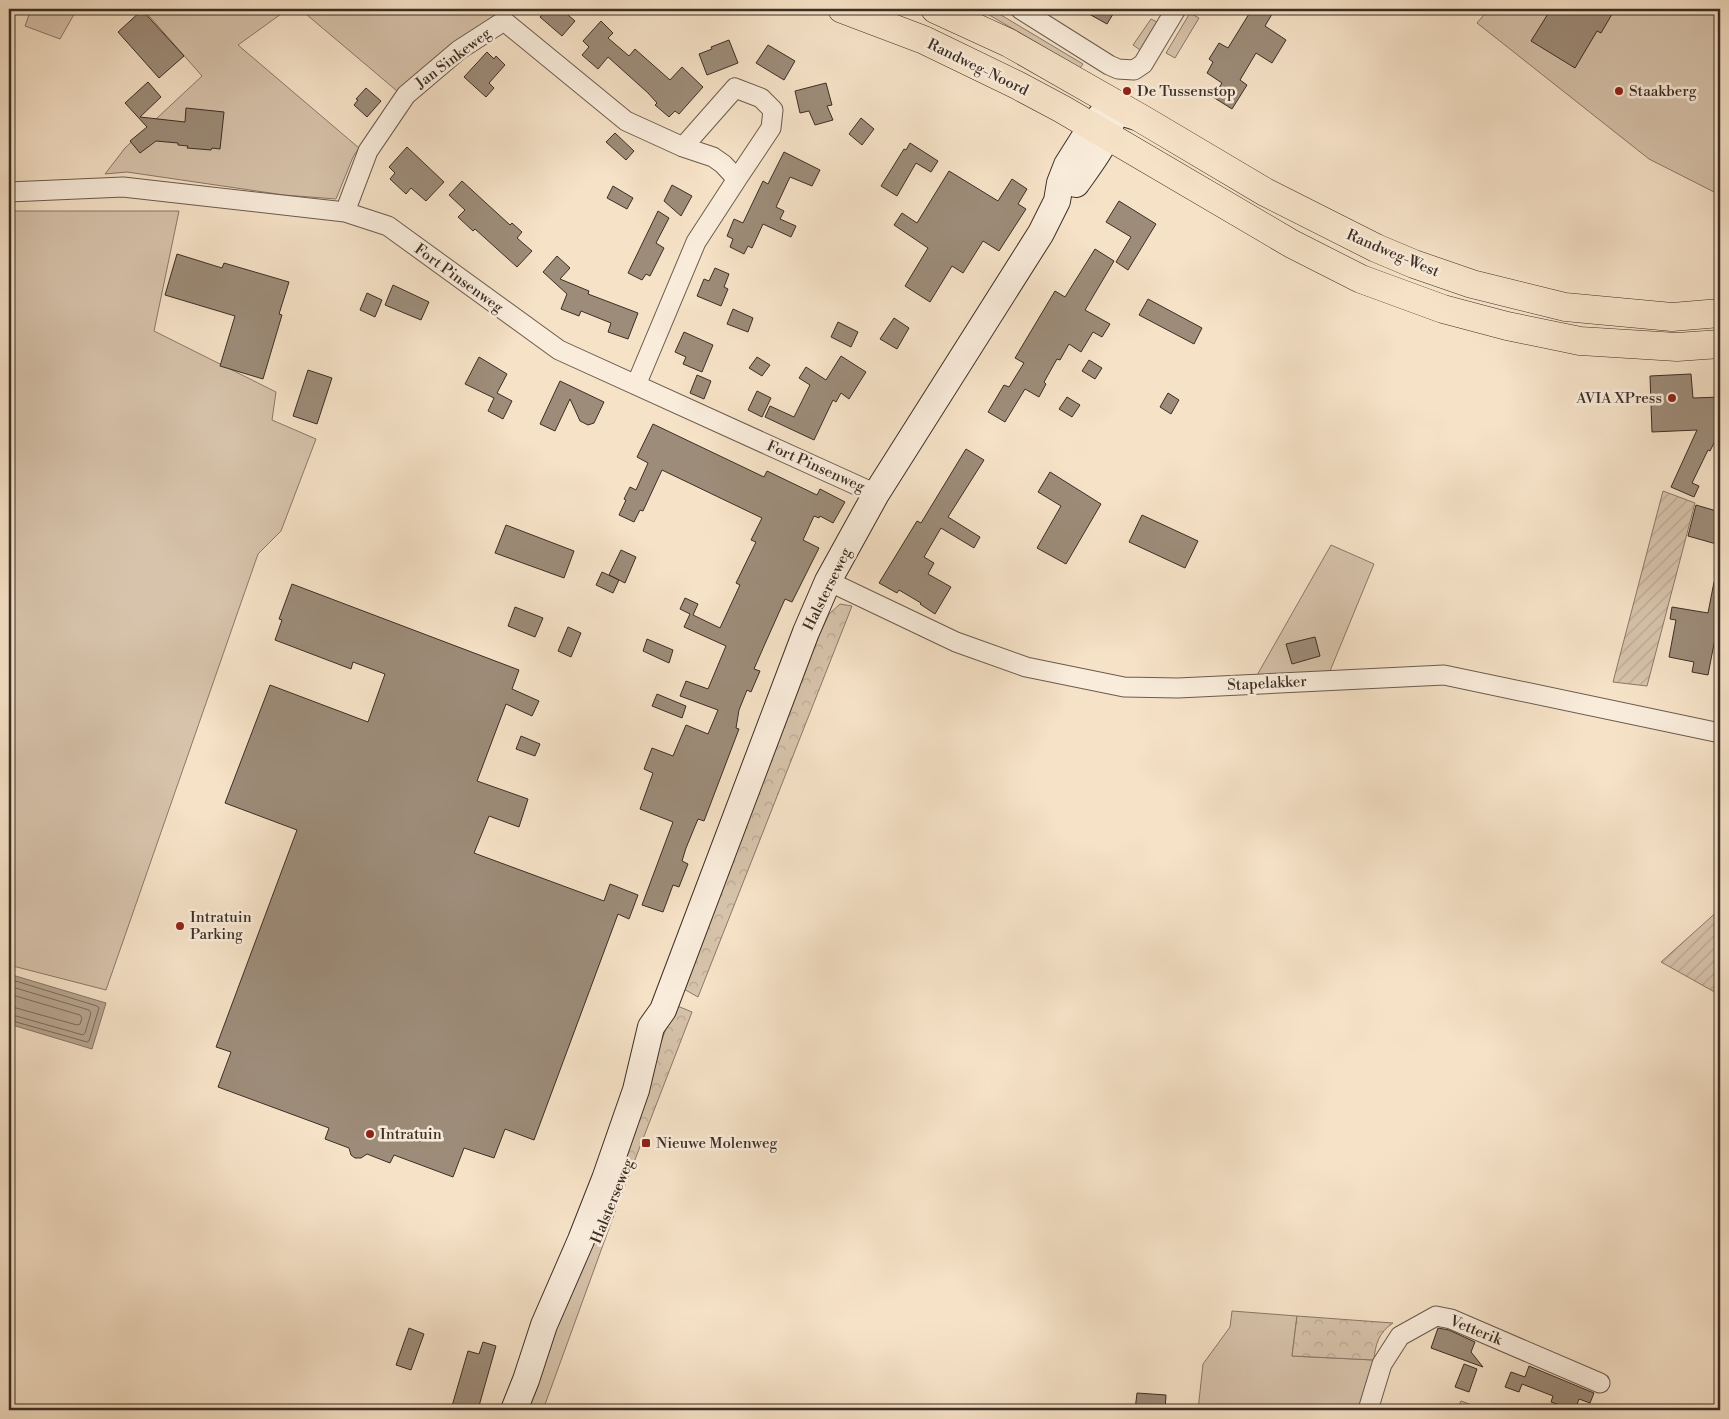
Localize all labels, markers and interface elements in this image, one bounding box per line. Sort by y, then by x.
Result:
street label: Jan Sinkeweg [411,24,495,93]
street label: Randweg-Noord [924,35,1032,100]
place label: De Tussenstop [1137,82,1236,101]
place label: Staakberg [1629,82,1697,101]
marker: De Tussenstop [1121,85,1133,97]
marker: Staakberg [1613,85,1625,97]
street label: Randweg-West [1344,225,1443,282]
street label: Fort Pinsenweg [411,240,507,317]
place label: AVIA XPress [1575,389,1662,408]
marker: AVIA XPress [1666,392,1678,404]
street label: Fort Pinsenweg [764,436,868,497]
street label: Halsterseweg [799,545,856,634]
street label: Stapelakker [1227,672,1308,695]
place label: Intratuin Parking [190,908,252,944]
marker: Intratuin Parking [174,920,186,932]
place label: Intratuin [380,1125,442,1144]
marker: Intratuin [364,1128,376,1140]
place label: Nieuwe Molenweg [656,1134,778,1153]
marker: Nieuwe Molenweg [640,1137,652,1149]
street label: Halsterseweg [587,1156,638,1246]
street label: Vetterik [1446,1311,1506,1350]

